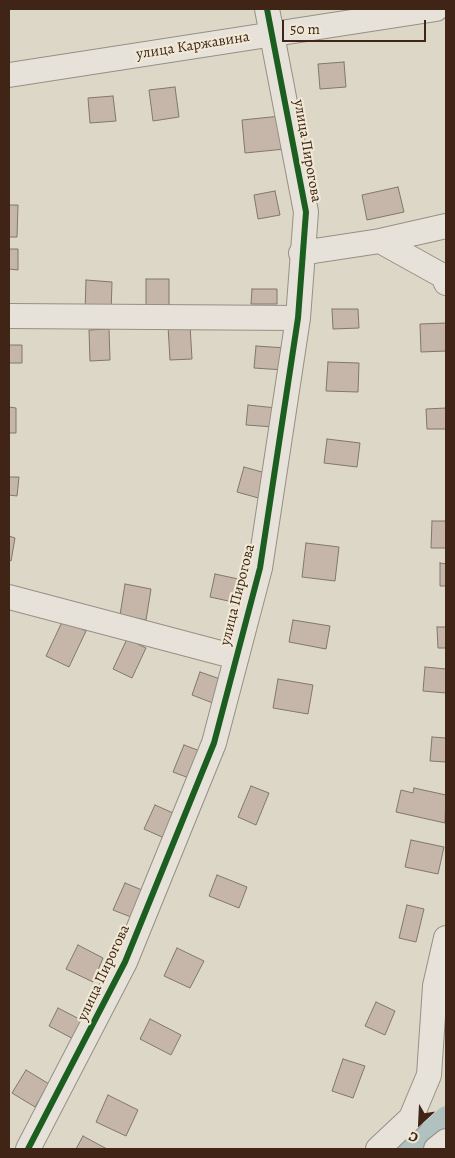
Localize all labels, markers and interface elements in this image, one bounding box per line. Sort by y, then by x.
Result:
scale bar [285,10,429,42]
text: 50 m [290,19,320,39]
street label: улица Каржавина [135,28,251,64]
street label: улица Пирогова [289,98,325,204]
street label: улица Пирогова [217,542,259,648]
street label: улица Пирогова [74,922,134,1024]
north arrow [395,1098,445,1148]
text: С [406,1127,421,1147]

